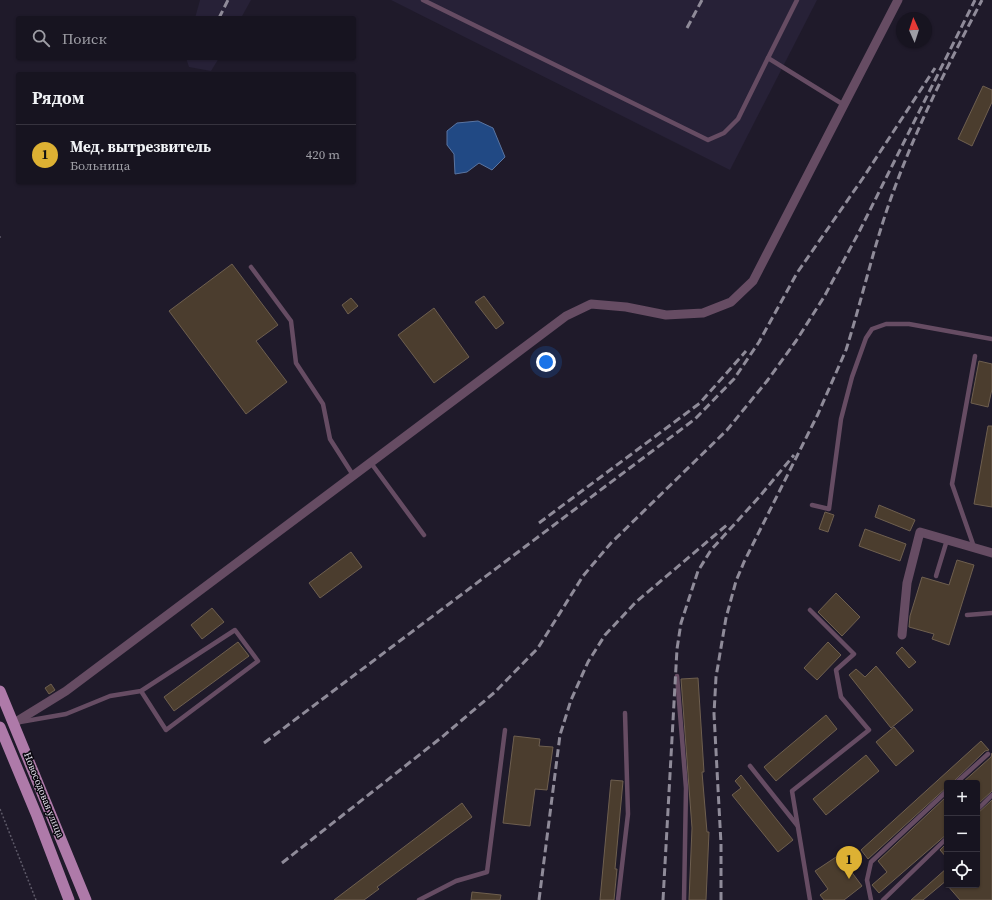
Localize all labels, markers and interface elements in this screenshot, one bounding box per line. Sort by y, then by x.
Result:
north arrow [896,12,932,48]
search box [16,16,356,60]
icon: search [30,27,52,49]
text: Поиск [62,28,107,49]
text: Рядом [32,86,84,110]
text: Мед. вытрезвитель [70,136,211,157]
text: 1 [41,146,49,163]
text: 420 m [306,146,340,163]
text: Больница [70,157,130,174]
your location [536,352,556,372]
street label: Новосодовая улица [21,750,67,841]
map controls [944,780,980,888]
button: + [944,780,980,816]
button: − [944,816,980,852]
pin: 1 [836,846,862,879]
button: locate [944,852,980,888]

